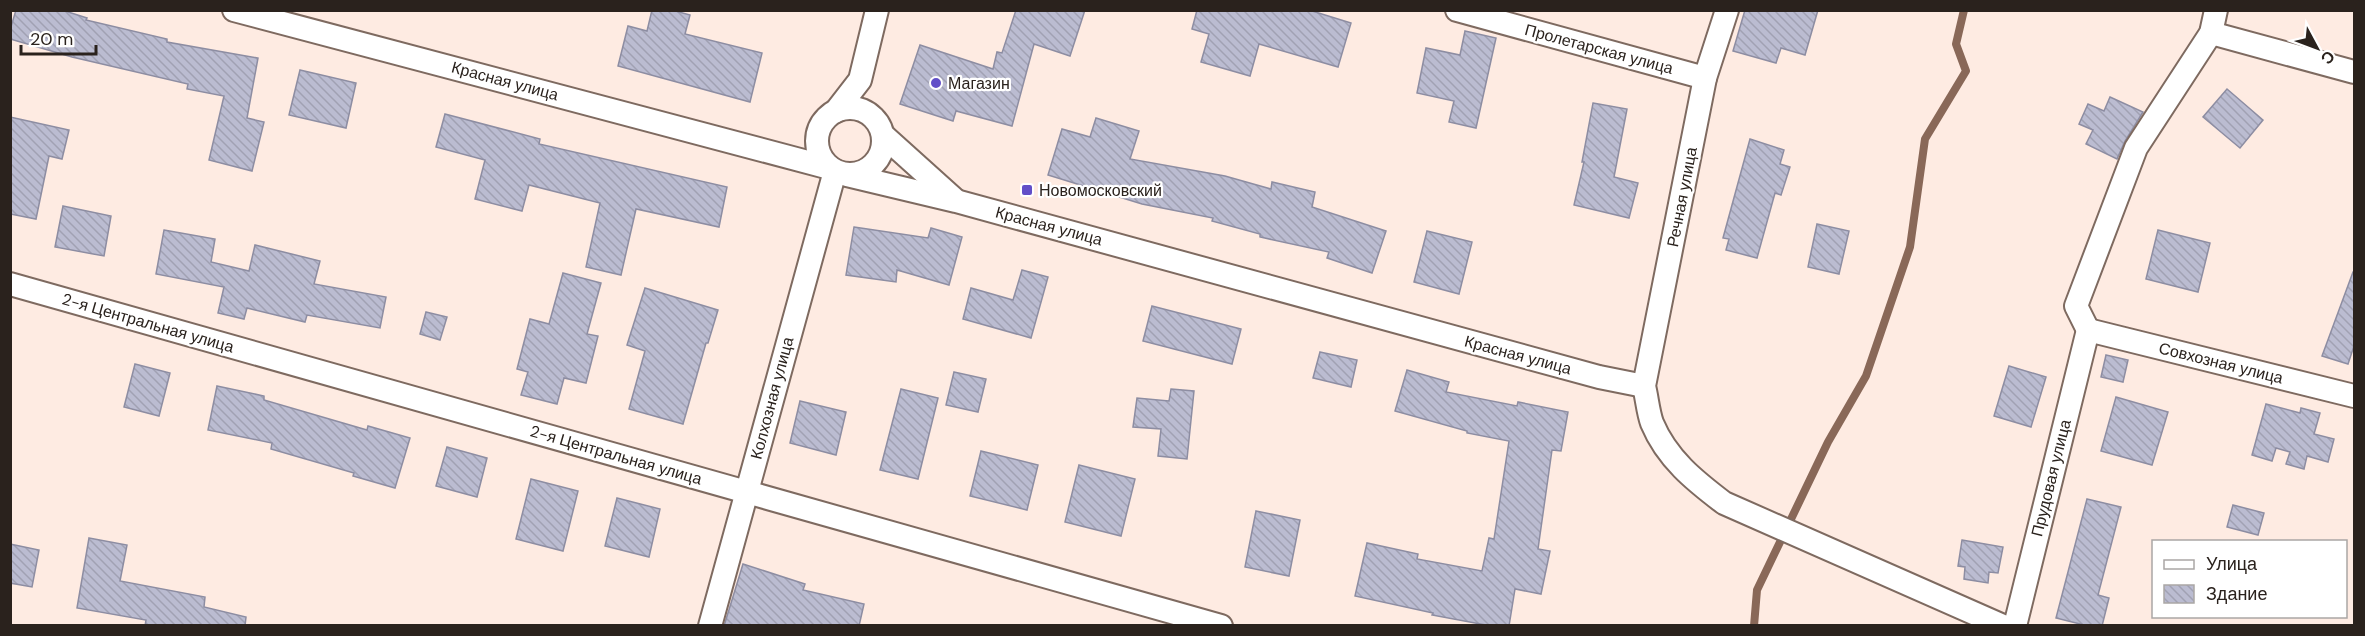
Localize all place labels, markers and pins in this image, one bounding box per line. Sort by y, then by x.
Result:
place label: Магазин [948,73,1010,94]
marker: Магазин [929,76,943,90]
place label: Новомосковский [1039,180,1162,201]
marker: Новомосковский [1020,183,1034,197]

